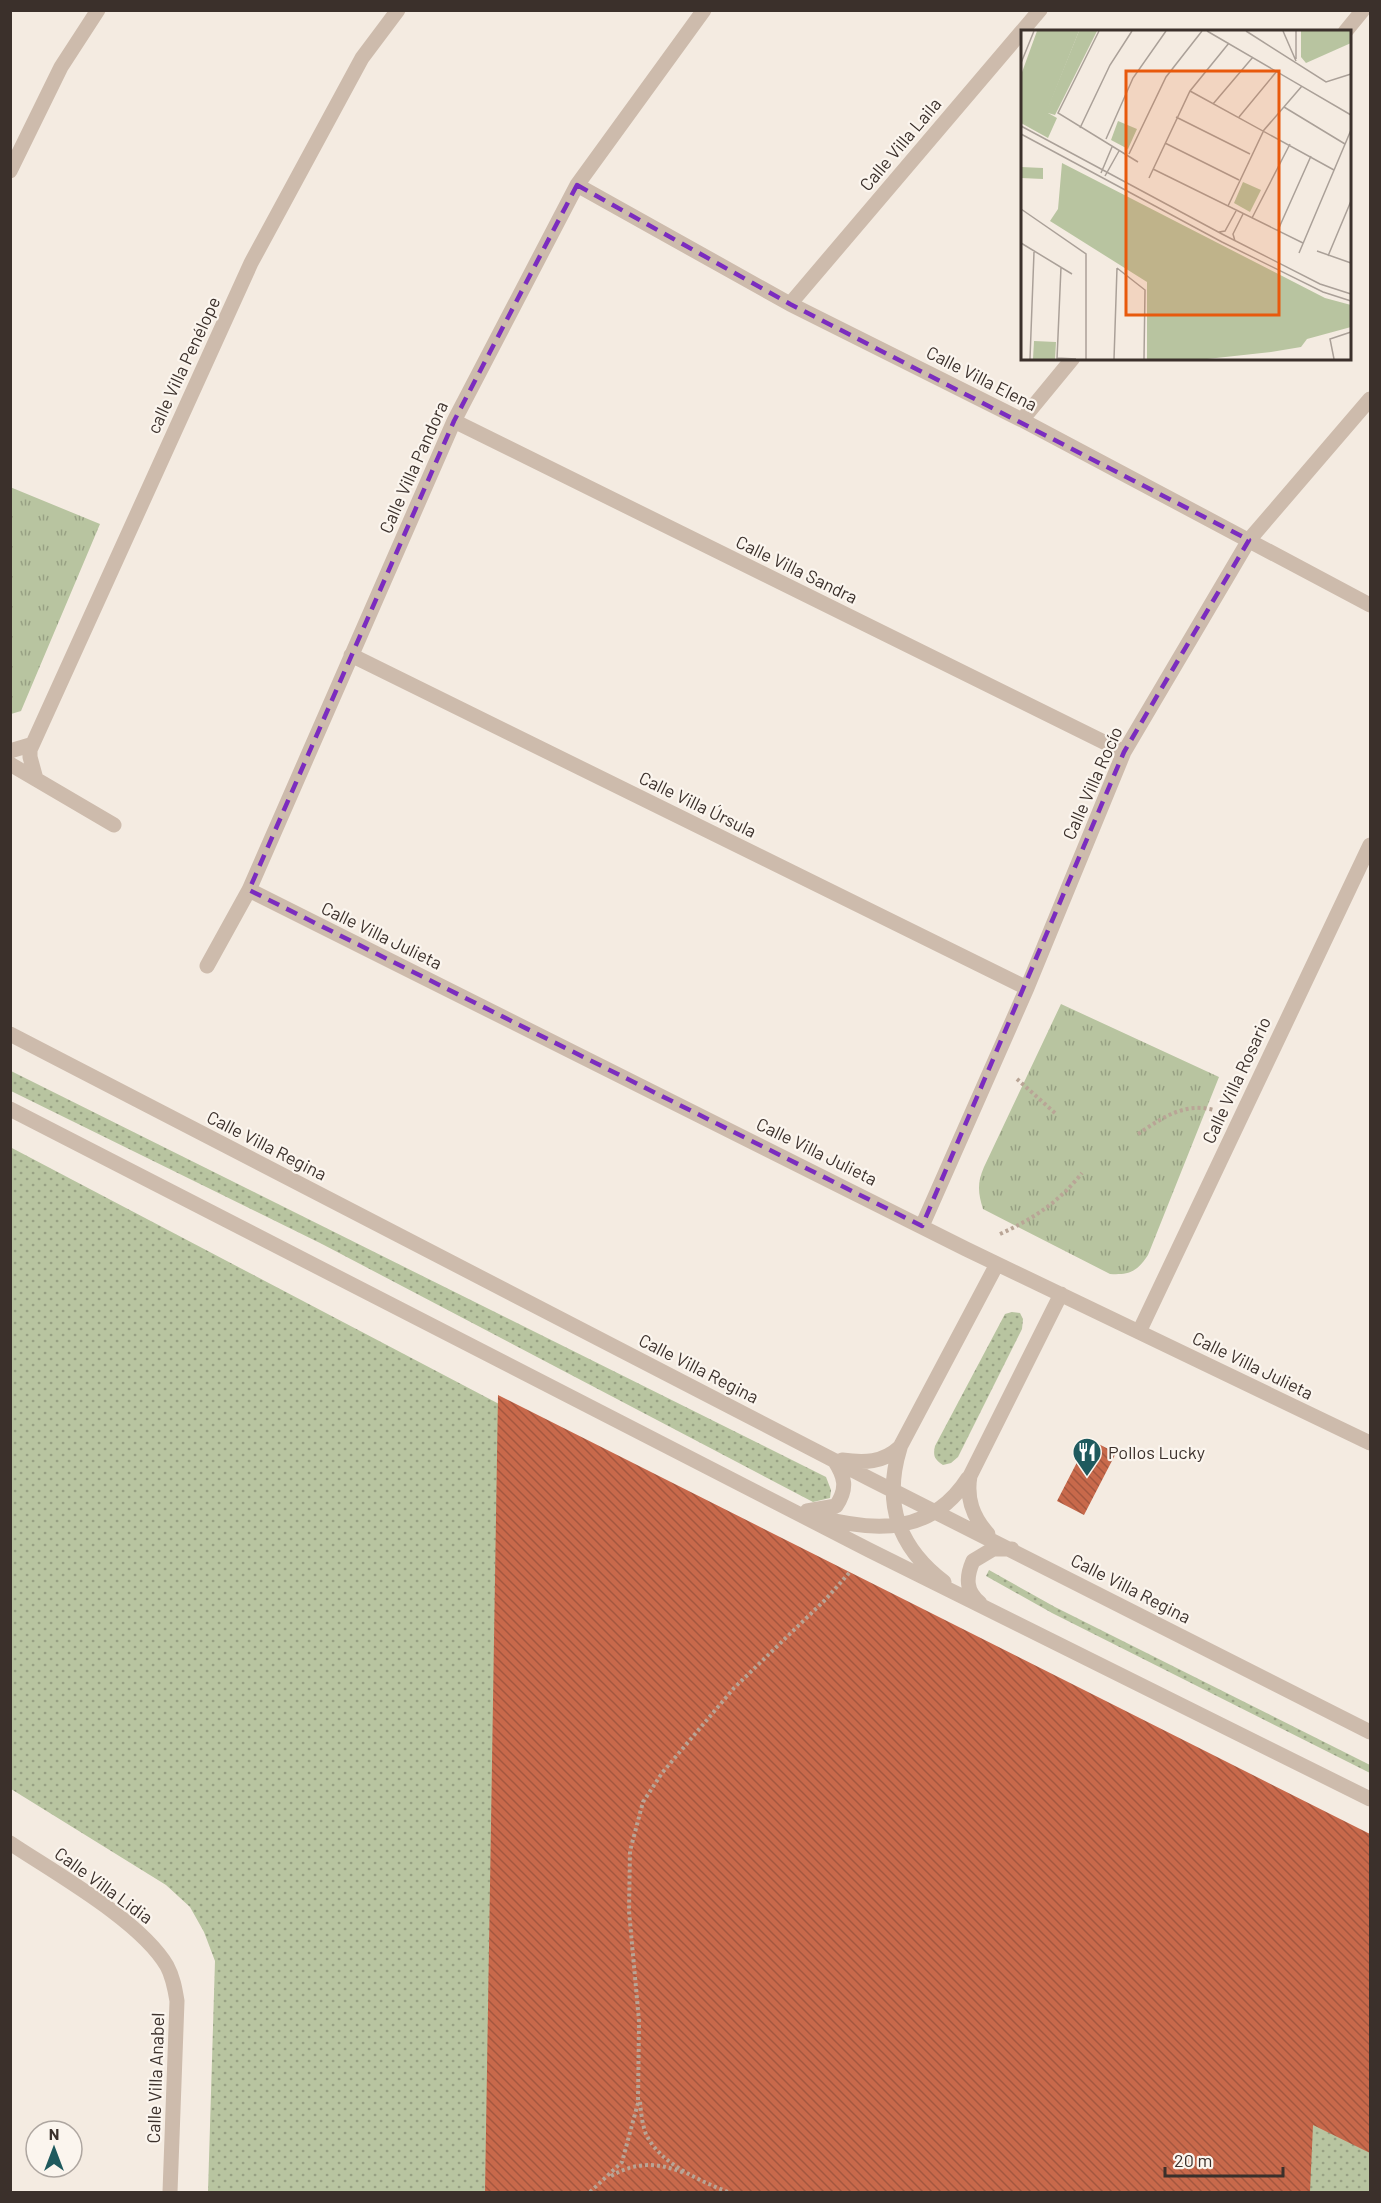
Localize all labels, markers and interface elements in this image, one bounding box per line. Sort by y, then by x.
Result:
inset map [1021,30,1351,360]
street label: Calle Villa Laila [855,93,945,195]
street label: calle Villa Penélope [142,293,224,437]
street label: Calle Villa Elena [923,341,1041,415]
street label: Calle Villa Pandora [374,397,452,537]
street label: Calle Villa Sandra [733,530,861,608]
street label: Calle Villa Rocío [1057,723,1127,843]
street label: Calle Villa Úrsula [636,766,760,842]
street label: Calle Villa Julieta [318,896,446,974]
street label: Calle Villa Rosario [1197,1013,1275,1147]
street label: Calle Villa Regina [203,1105,331,1185]
street label: Calle Villa Julieta [753,1112,881,1190]
street label: Calle Villa Julieta [1189,1326,1317,1404]
street label: Calle Villa Regina [635,1328,763,1408]
restaurant icon: Pollos Lucky [1071,1436,1103,1478]
place label: Pollos Lucky [1108,1441,1205,1463]
street label: Calle Villa Regina [1067,1548,1195,1628]
street label: Calle Villa Lidia [51,1842,157,1928]
street label: Calle Villa Anabel [142,2012,168,2144]
north arrow [24,2119,84,2179]
text: N [49,2124,59,2143]
scale bar [1165,2140,1284,2178]
text: 20 m [1174,2149,1212,2171]

